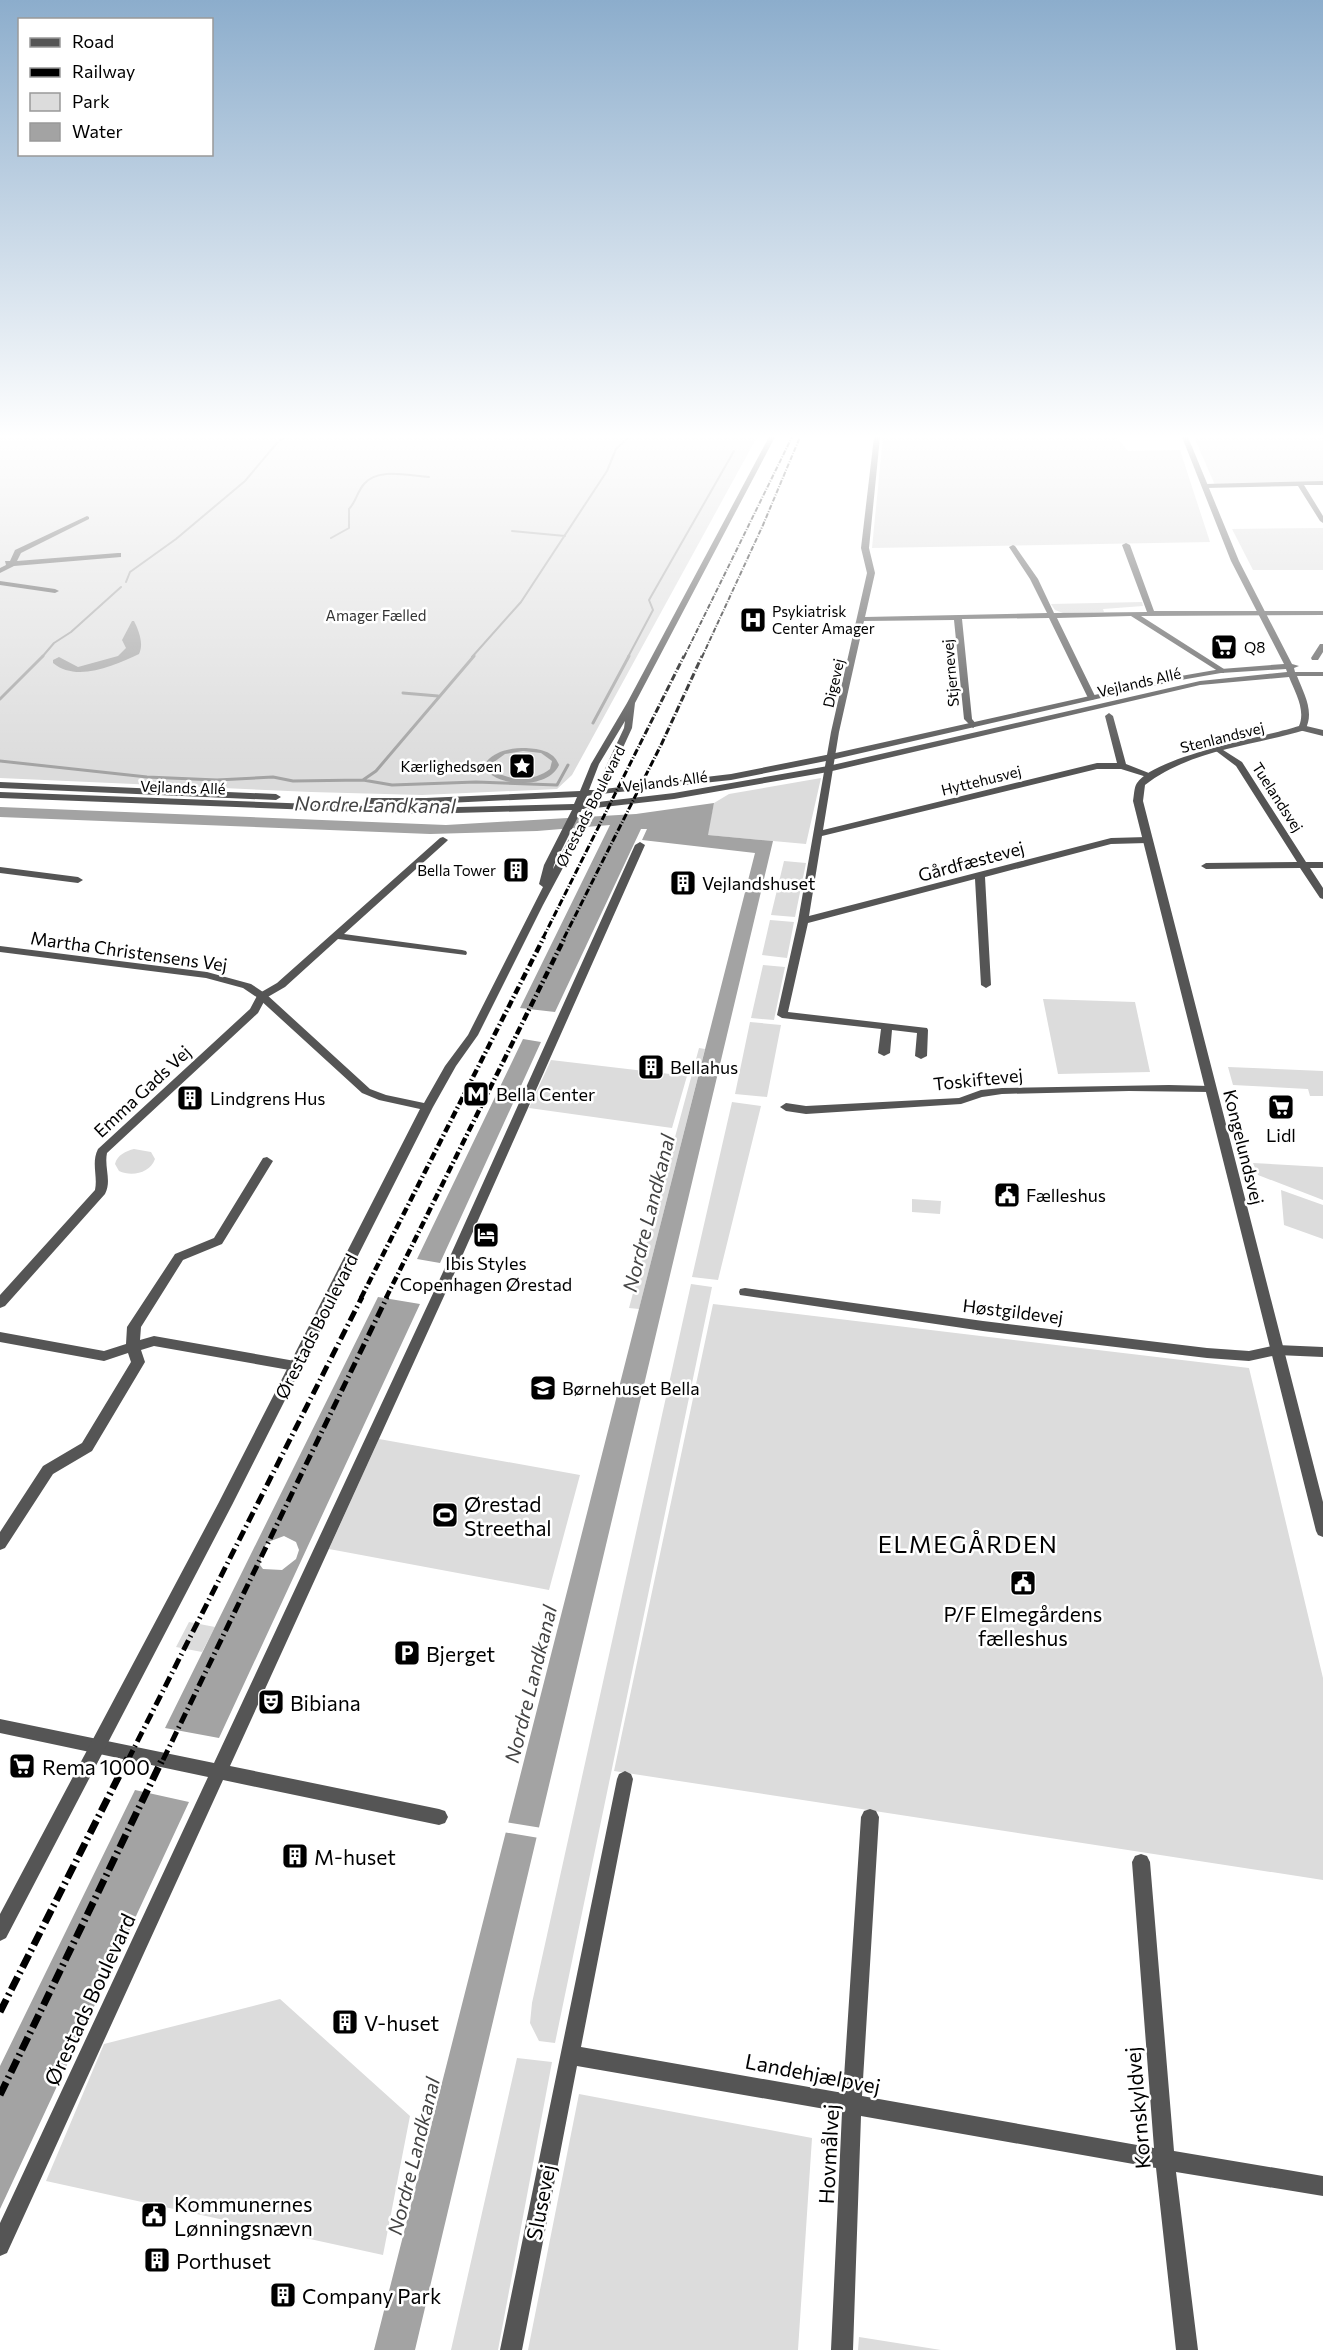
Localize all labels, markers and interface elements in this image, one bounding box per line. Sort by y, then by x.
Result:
legend [18,18,213,156]
text: Road [72,30,114,52]
text: Railway [72,60,135,82]
text: Park [72,90,110,112]
text: Water [72,120,123,142]
place label: Psykiatrisk Center Amager [772,602,875,637]
hospital icon: Psykiatrisk Center Amager [738,605,768,635]
park label: Amager Fælled [326,606,426,624]
supermarket icon: Q8 [1209,632,1239,662]
street label: Stjernevej [938,638,962,708]
place label: Q8 [1244,638,1265,656]
street label: Digevej [819,657,847,709]
street label: Vejlands Allé [1095,664,1183,700]
street label: Stenlandsvej [1178,718,1266,756]
street label: Ørestads Boulevard [552,742,628,870]
place icon: Kærlighedsøen [507,751,537,781]
place label: Kærlighedsøen [400,757,502,775]
street label: Tuelandsvej [1249,759,1307,835]
street label: Hyttehusvej [939,761,1023,799]
street label: Vejlands Allé [621,767,709,795]
street label: Vejlands Allé [140,777,226,797]
water label: Nordre Landkanal [294,791,457,817]
street label: Gårdfæstevej [915,836,1027,886]
building icon: Bella Tower [501,855,531,885]
place label: Bella Tower [417,861,496,879]
building icon: Vejlandshuset [668,868,698,898]
place label: Vejlandshuset [702,872,815,894]
street label: Martha Christensens Vej [29,926,229,976]
street label: Emma Gads Vej [89,1040,195,1142]
building icon: Bellahus [636,1052,666,1082]
place label: Bellahus [670,1056,738,1078]
street label: Toskiftevej [932,1063,1024,1095]
metro station icon: Bella Center [461,1079,491,1109]
building icon: Lindgrens Hus [175,1083,205,1113]
place label: Bella Center [496,1083,595,1105]
place label: Lindgrens Hus [210,1087,325,1109]
street label: Kongelundsvej [1219,1087,1269,1207]
supermarket icon: Lidl [1266,1092,1296,1122]
place label: Lidl [1266,1124,1296,1146]
water label: Nordre Landkanal [617,1131,679,1294]
public building icon: Fælleshus [992,1180,1022,1210]
place label: Fælleshus [1026,1184,1106,1206]
hotel icon: Ibis Styles Copenhagen Ørestad [471,1220,501,1250]
street label: Ørestads Boulevard [270,1250,362,1402]
place label: Ibis Styles Copenhagen Ørestad [400,1252,572,1295]
street label: Høstgildevej [961,1294,1065,1328]
school or university icon: Børnehuset Bella [528,1373,558,1403]
place label: Børnehuset Bella [562,1377,700,1399]
place label: Ørestad Streethal [464,1491,552,1540]
sports icon: Ørestad Streethal [430,1500,460,1530]
district label: ELMEGÅRDEN [878,1529,1058,1558]
public building icon: P/F Elmegårdens fælleshus [1008,1568,1038,1598]
place label: P/F Elmegårdens fælleshus [944,1601,1102,1650]
water label: Nordre Landkanal [499,1602,561,1765]
parking icon: Bjerget [392,1638,422,1668]
place label: Bjerget [426,1641,495,1666]
theatre icon: Bibiana [256,1687,286,1717]
place label: Bibiana [290,1690,361,1715]
supermarket icon: Rema 1000 [7,1751,37,1781]
place label: Rema 1000 [42,1754,150,1779]
building icon: M-huset [280,1841,310,1871]
place label: M-huset [314,1844,396,1869]
street label: Ørestads Boulevard [38,1909,140,2089]
building icon: V-huset [330,2007,360,2037]
place label: V-huset [364,2010,439,2035]
street label: Kornskyldvej [1119,2046,1155,2170]
street label: Landehjælpvej [743,2048,883,2098]
water label: Nordre Landkanal [382,2074,444,2237]
street label: Hovmålvej [813,2103,843,2205]
street label: Slusevej [520,2162,560,2242]
place label: Kommunernes Lønningsnævn [174,2191,313,2240]
public building icon: Kommunernes Lønningsnævn [139,2200,169,2230]
building icon: Porthuset [142,2245,172,2275]
place label: Porthuset [176,2248,271,2273]
building icon: Company Park [268,2280,298,2310]
place label: Company Park [302,2283,441,2308]

